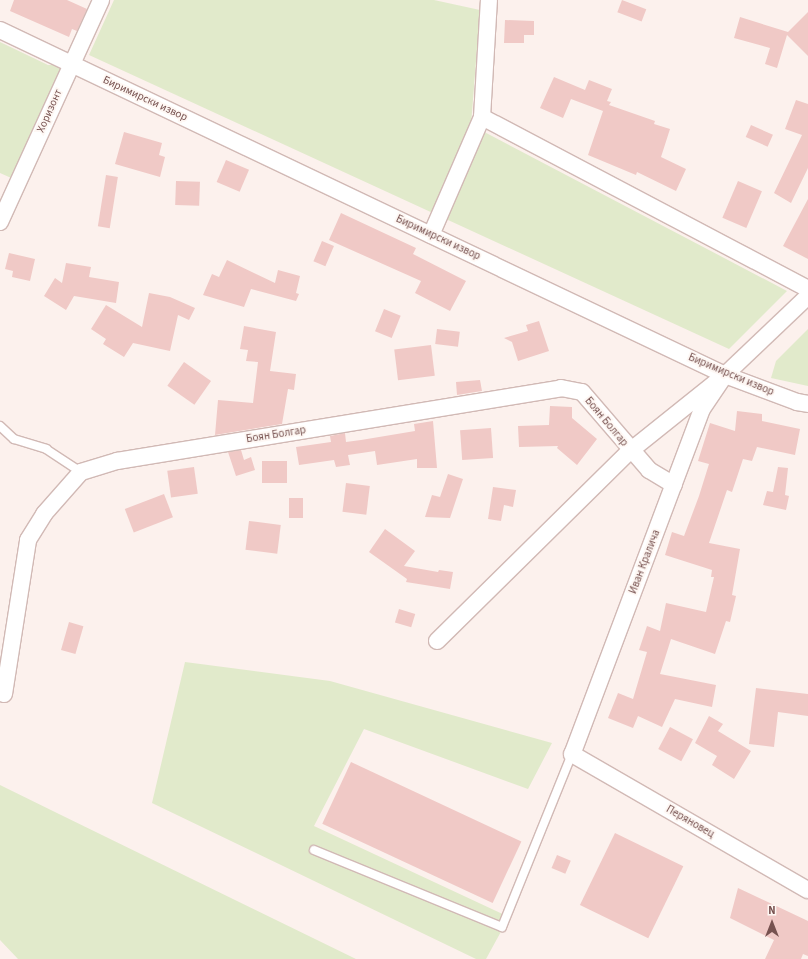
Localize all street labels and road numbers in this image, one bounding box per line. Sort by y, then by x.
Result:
street label: Биримирски извор [101,74,189,124]
street label: Хоризонт [35,87,65,135]
street label: Биримирски извор [394,213,482,263]
street label: Биримирски извор [686,351,776,399]
street label: Боян Болгар [582,395,630,449]
street label: Боян Болгар [245,424,307,446]
street label: Иван Кралича [627,528,663,596]
street label: Перяновец [663,803,717,841]

